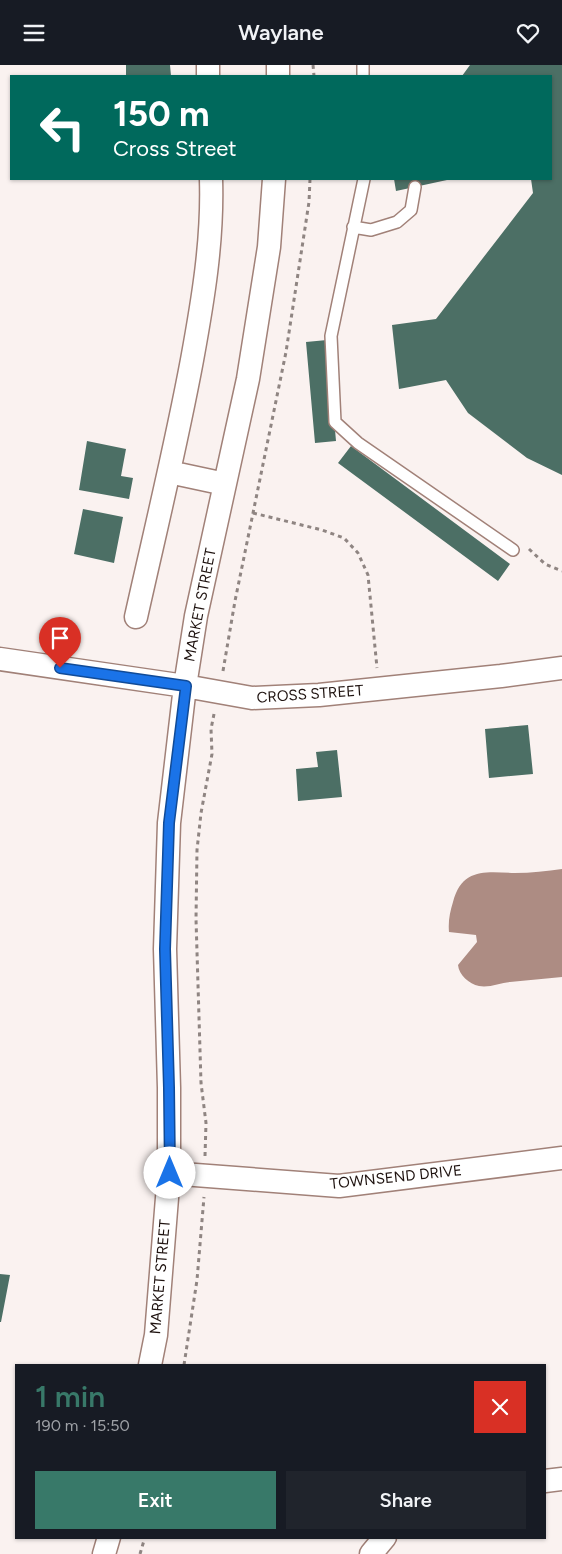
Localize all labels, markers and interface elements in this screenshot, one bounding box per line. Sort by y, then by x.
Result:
icon: menu [20,19,48,47]
text: Waylane [238,19,324,46]
icon: heart [514,19,542,47]
text: 150 m [113,93,210,135]
icon: left [30,95,95,160]
text: Cross Street [113,135,237,162]
street label: MARKET STREET [180,546,220,663]
pin [39,617,81,668]
icon: arrive [46,624,74,652]
street label: CROSS STREET [256,681,365,707]
position arrow [143,1146,195,1198]
street label: TOWNSEND DRIVE [329,1161,463,1193]
street label: MARKET STREET [146,1218,174,1335]
text: 1 min [35,1378,105,1415]
button: close [474,1381,526,1433]
text: 190 m · 15:50 [35,1416,130,1435]
button: Exit [35,1471,276,1529]
button: Share [286,1471,526,1529]

